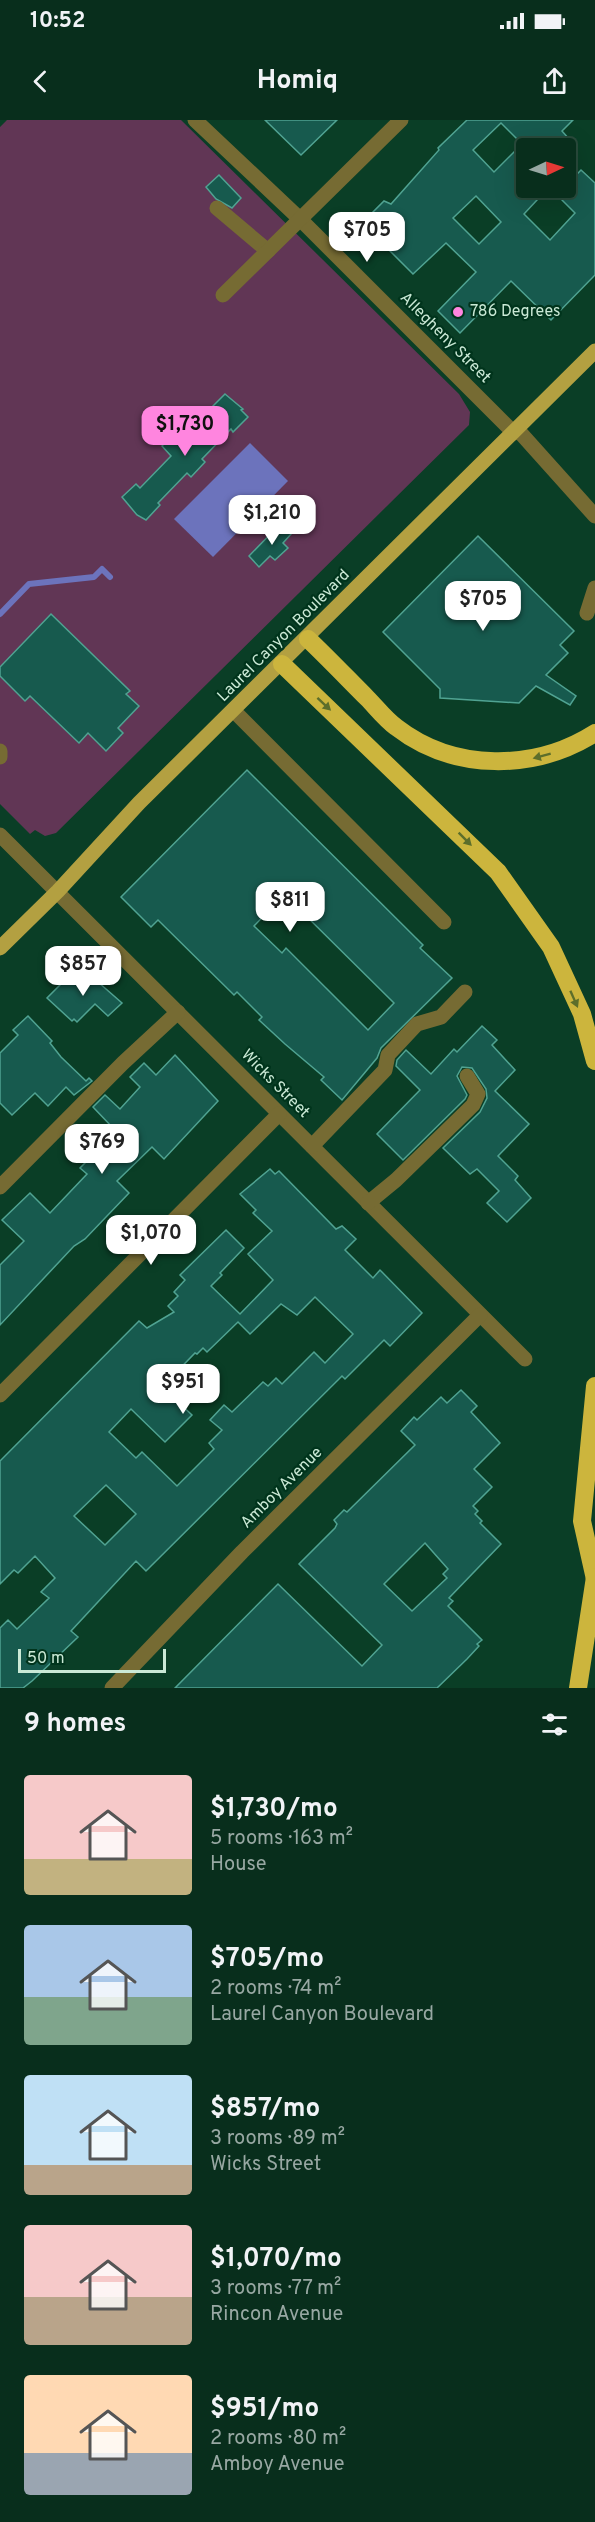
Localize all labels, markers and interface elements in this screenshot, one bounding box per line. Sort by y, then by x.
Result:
text: 10:52 [30,8,86,35]
text: Homiq [257,64,338,98]
icon: back [24,65,57,98]
icon: share [538,65,571,98]
north arrow [516,138,576,198]
map controls [516,138,576,198]
pin: $705 [331,212,403,263]
text: $705 [343,218,391,244]
street label: Allegheny Street [395,288,495,388]
place label: 786 Degrees [470,302,560,322]
marker: 786 Degrees [451,305,465,319]
pin: $1,730 [136,406,234,457]
text: $1,730 [156,412,214,438]
pin: $1,210 [223,495,321,546]
text: $1,210 [243,501,301,527]
street label: Laurel Canyon Boulevard [214,566,354,706]
pin: $705 [447,581,519,632]
text: $705 [459,587,507,613]
one-way arrow [317,697,332,711]
one-way arrow [533,752,551,762]
one-way arrow [458,832,472,847]
pin: $811 [254,882,326,933]
text: $811 [270,888,310,914]
pin: $857 [47,946,119,997]
text: $857 [59,952,107,978]
one-way arrow [570,990,579,1007]
street label: Wicks Street [236,1045,314,1123]
pin: $769 [66,1124,138,1175]
text: $769 [79,1130,125,1156]
pin: $1,070 [102,1215,200,1266]
text: $1,070 [120,1221,182,1247]
pin: $951 [147,1364,219,1415]
text: $951 [161,1370,205,1396]
street label: Amboy Avenue [237,1443,327,1533]
scale bar [18,1646,166,1674]
text: 50 m [27,1649,65,1669]
text: 9 homes [24,1708,126,1741]
icon: filters [538,1708,571,1741]
text: $1,730/mo [210,1793,338,1826]
icon: home [72,1799,144,1871]
text: 5 rooms · 163 m² [210,1826,353,1852]
text: House [210,1852,266,1878]
text: $705/mo [210,1943,324,1976]
icon: home [72,1949,144,2021]
text: 2 rooms · 74 m² [210,1976,341,2002]
text: Laurel Canyon Boulevard [210,2002,434,2028]
text: $857/mo [210,2093,320,2126]
icon: home [72,2099,144,2171]
text: 3 rooms · 89 m² [210,2126,345,2152]
text: Wicks Street [210,2152,321,2178]
text: $1,070/mo [210,2243,342,2276]
icon: home [72,2249,144,2321]
text: 3 rooms · 77 m² [210,2276,341,2302]
text: Rincon Avenue [210,2302,343,2328]
text: $951/mo [210,2393,319,2426]
icon: home [72,2399,144,2471]
text: 2 rooms · 80 m² [210,2426,346,2452]
text: Amboy Avenue [210,2452,344,2478]

